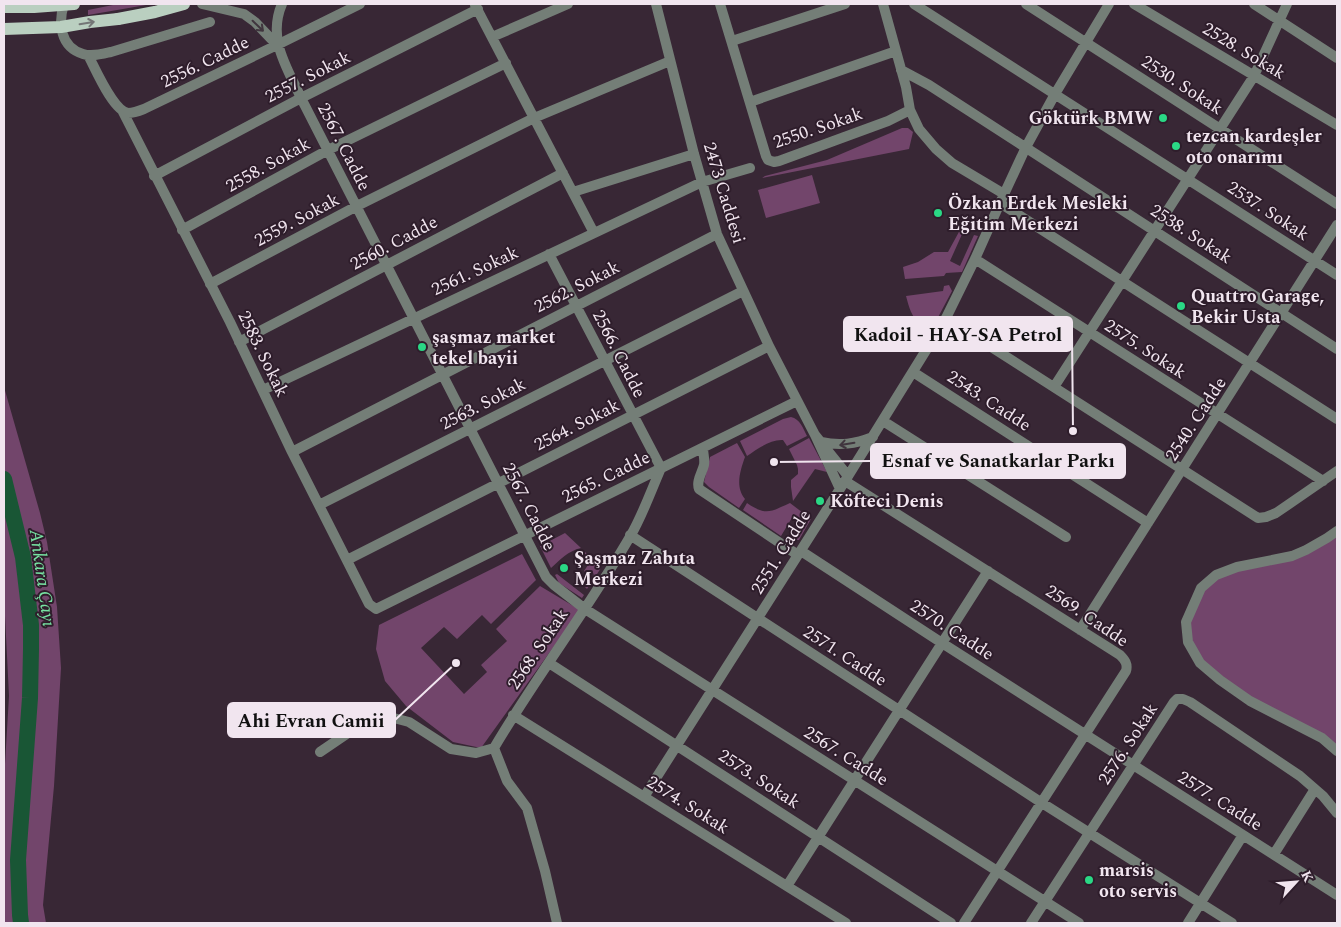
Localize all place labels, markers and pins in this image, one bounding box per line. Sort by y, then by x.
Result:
place label: Göktürk BMW [1029,105,1153,132]
marker: Göktürk BMW [1157,112,1169,124]
place label: tezcan kardeşler oto onarımı [1186,123,1322,171]
marker: tezcan kardeşler oto onarımı [1170,140,1182,152]
place label: Özkan Erdek Mesleki Eğitim Merkezi [948,190,1128,238]
marker: Özkan Erdek Mesleki Eğitim Merkezi [932,207,944,219]
place label: Quattro Garage, Bekir Usta [1191,283,1324,331]
marker: Quattro Garage, Bekir Usta [1175,300,1187,312]
callout: Kadoil - HAY-SA Petrol [844,317,1072,351]
place label: şaşmaz market tekel bayii [432,324,555,372]
marker: şaşmaz market tekel bayii [416,341,428,353]
callout: Esnaf ve Sanatkarlar Parkı [871,444,1125,478]
place label: Köfteci Denis [830,488,944,515]
marker: Köfteci Denis [814,495,826,507]
place label: Şaşmaz Zabıta Merkezi [574,545,696,593]
marker: Şaşmaz Zabıta Merkezi [558,562,570,574]
callout: Ahi Evran Camii [228,703,395,737]
place label: marsis oto servis [1099,857,1177,905]
marker: marsis oto servis [1083,874,1095,886]

